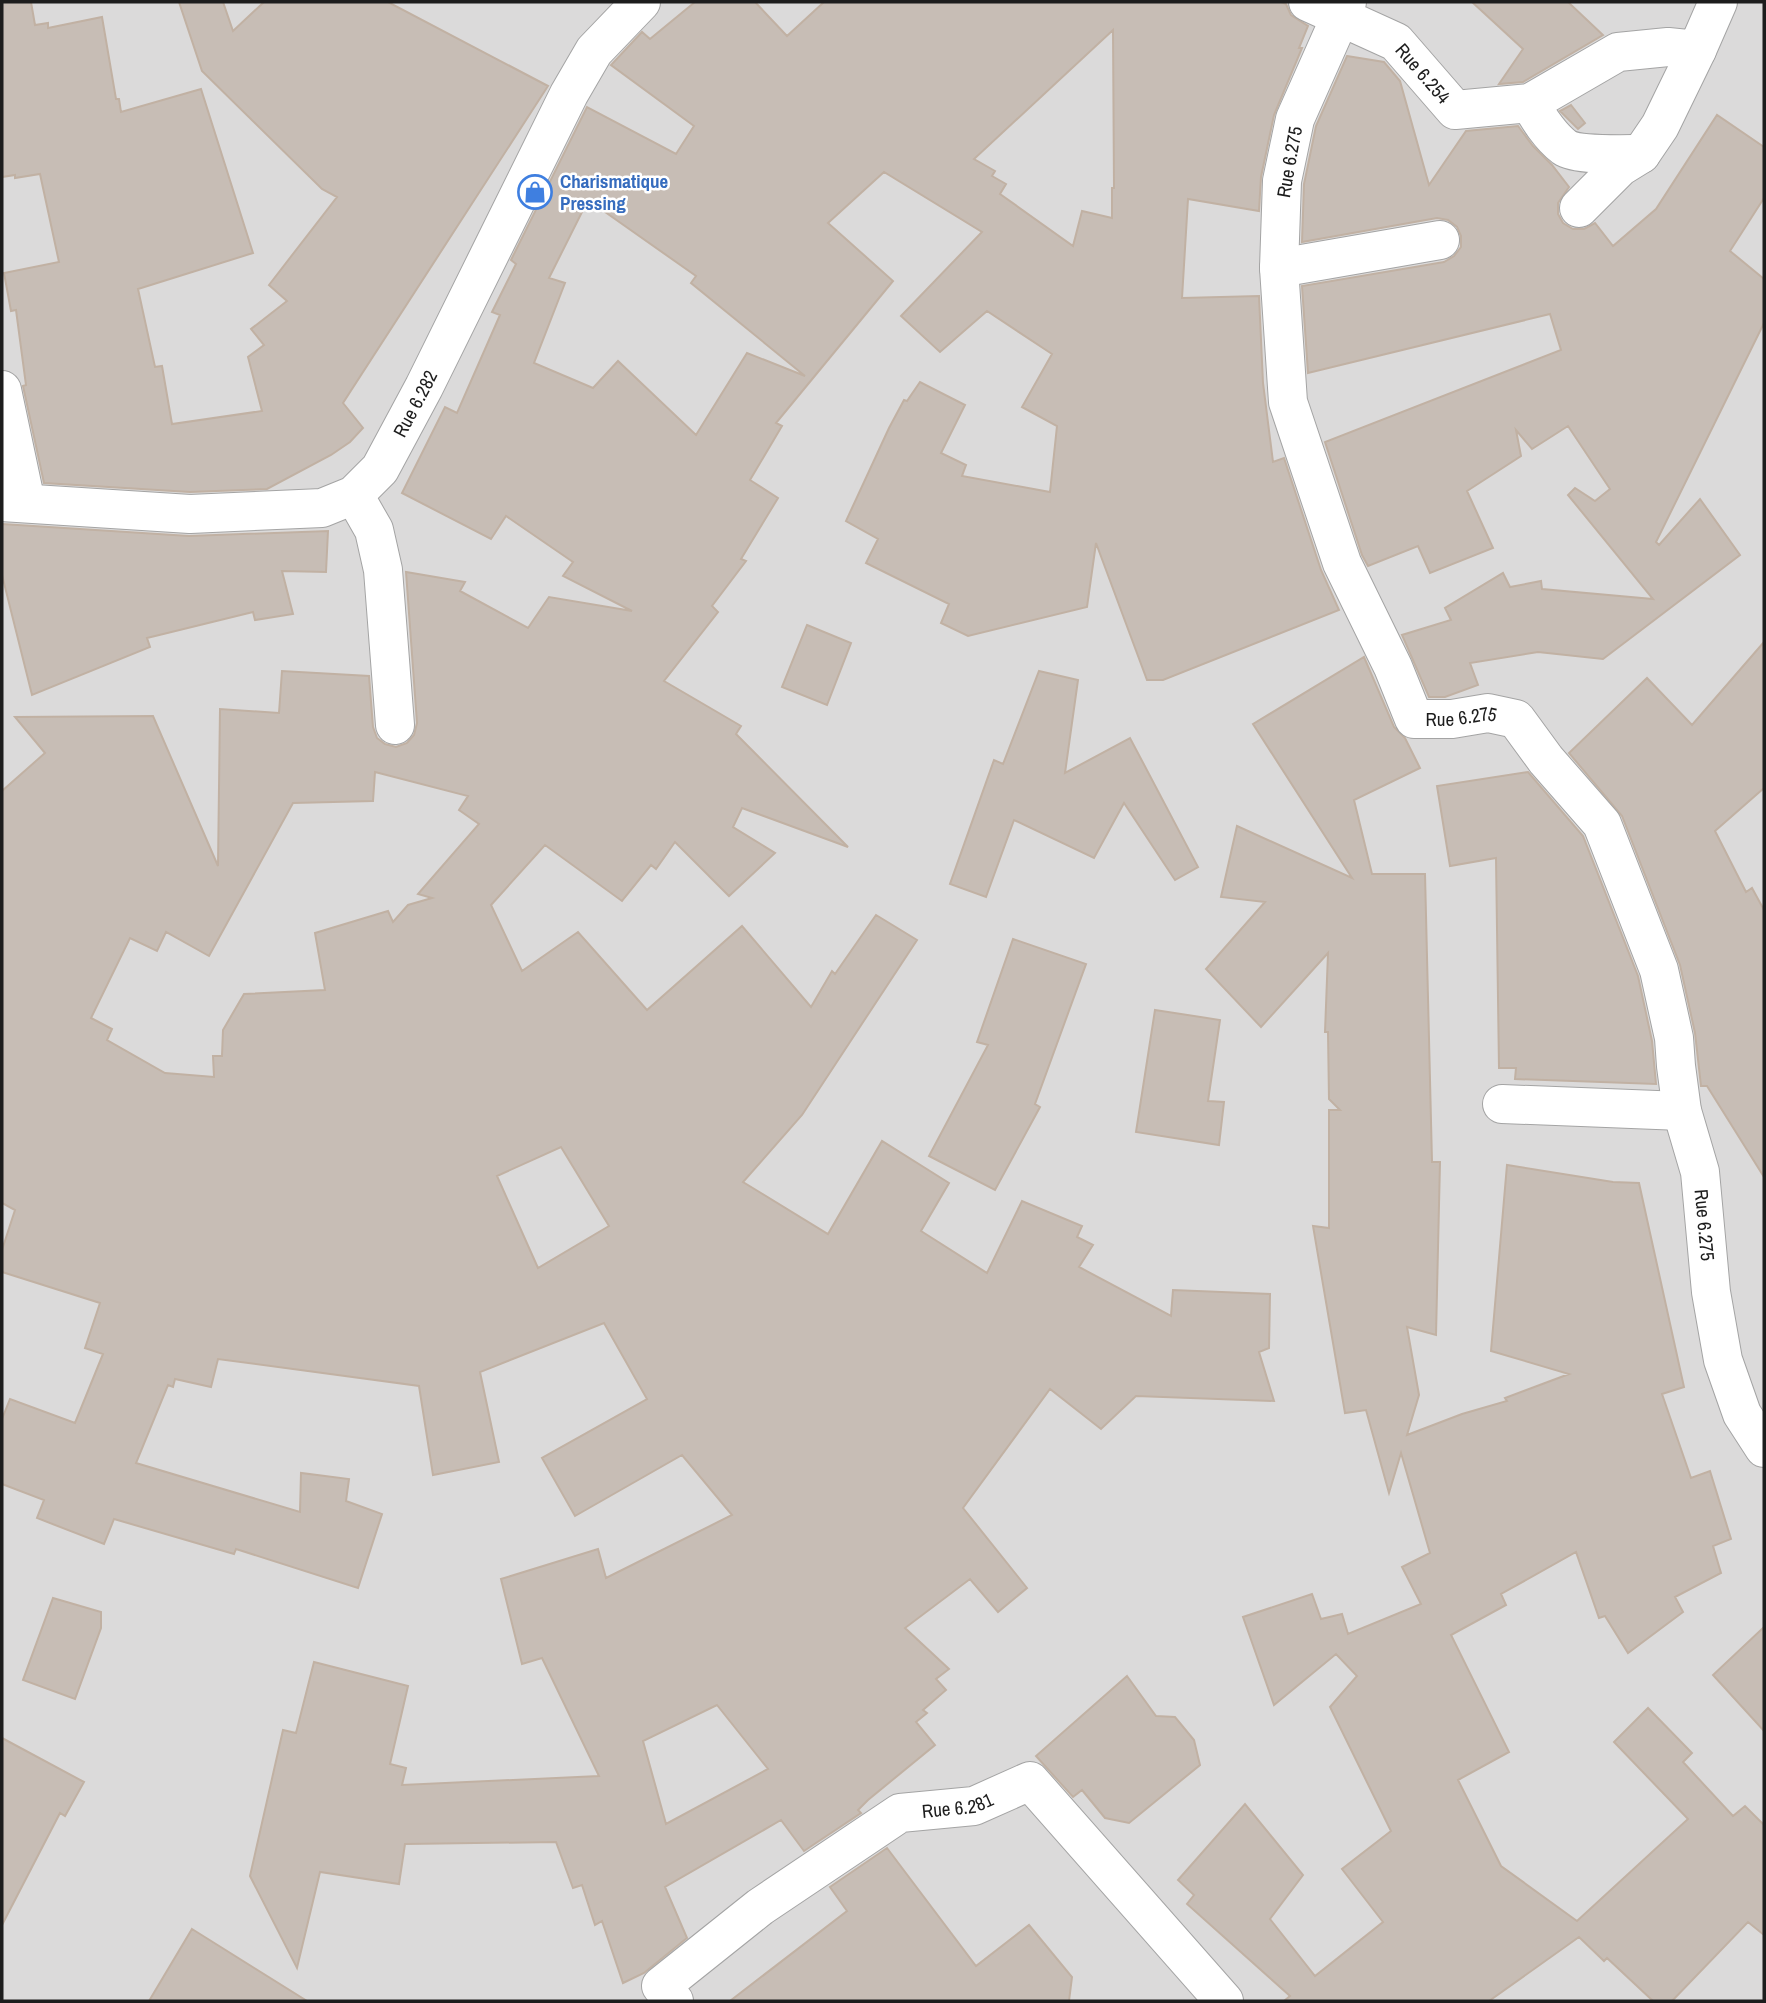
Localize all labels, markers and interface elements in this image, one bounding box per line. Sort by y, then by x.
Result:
street label: Rue 6.254 [1390,38,1457,109]
street label: Rue 6.275 [1270,124,1308,200]
place label: Charismatique Pressing [560,168,669,216]
shop icon: Charismatique Pressing [516,173,554,211]
street label: Rue 6.282 [387,366,443,441]
street label: Rue 6.275 [1426,700,1500,732]
street label: Rue 6.275 [1689,1188,1721,1262]
street label: Rue 6.281 [921,1786,997,1824]

